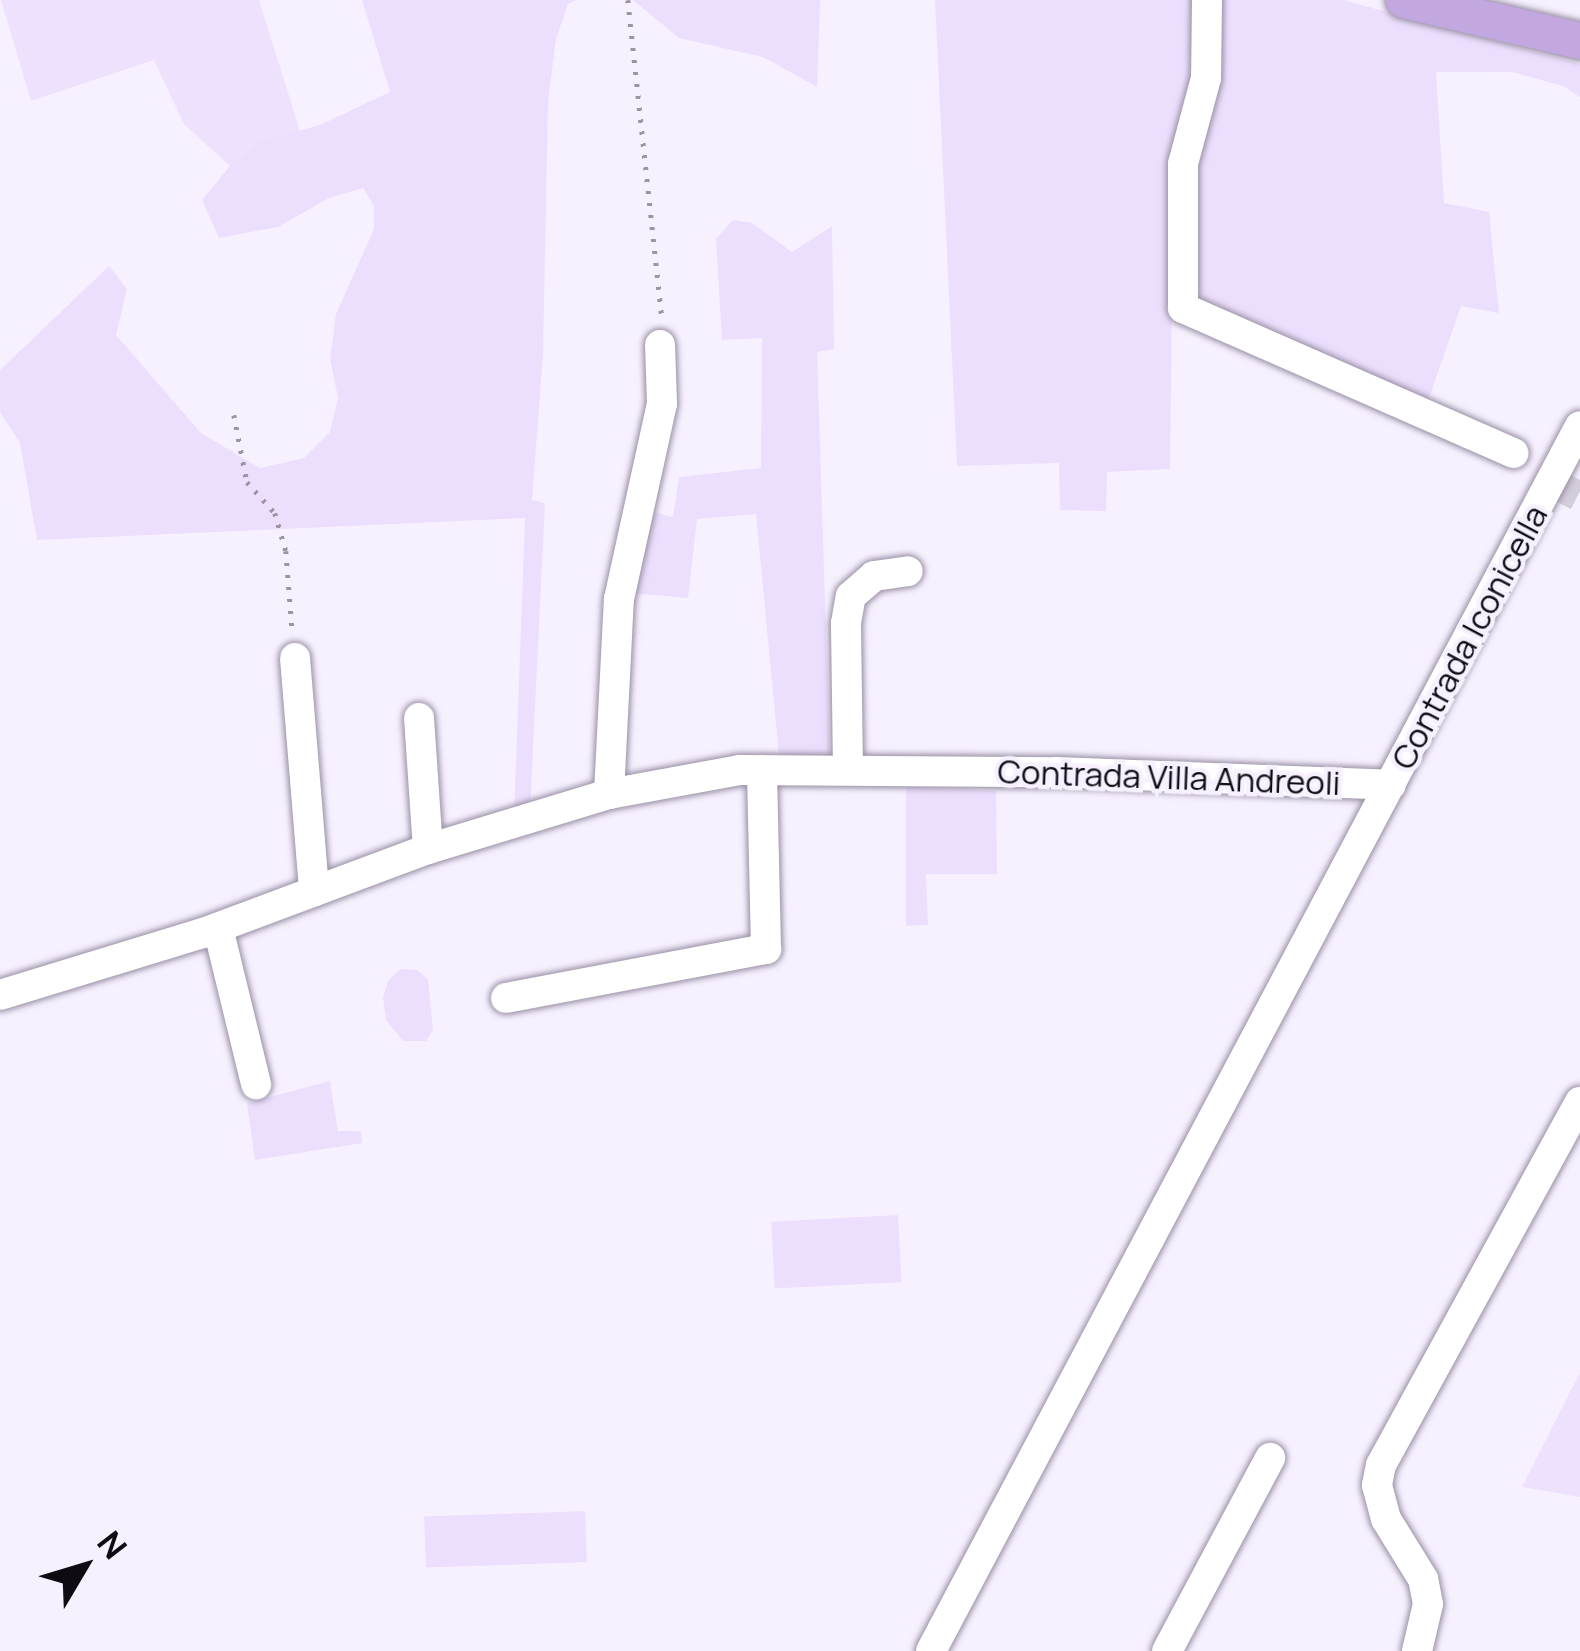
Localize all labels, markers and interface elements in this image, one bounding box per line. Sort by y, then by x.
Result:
street label: Contrada Iconicella [1383,498,1555,776]
street label: Contrada Villa Andreoli [997,751,1341,803]
north arrow [24,1507,144,1627]
text: N [88,1521,138,1568]

